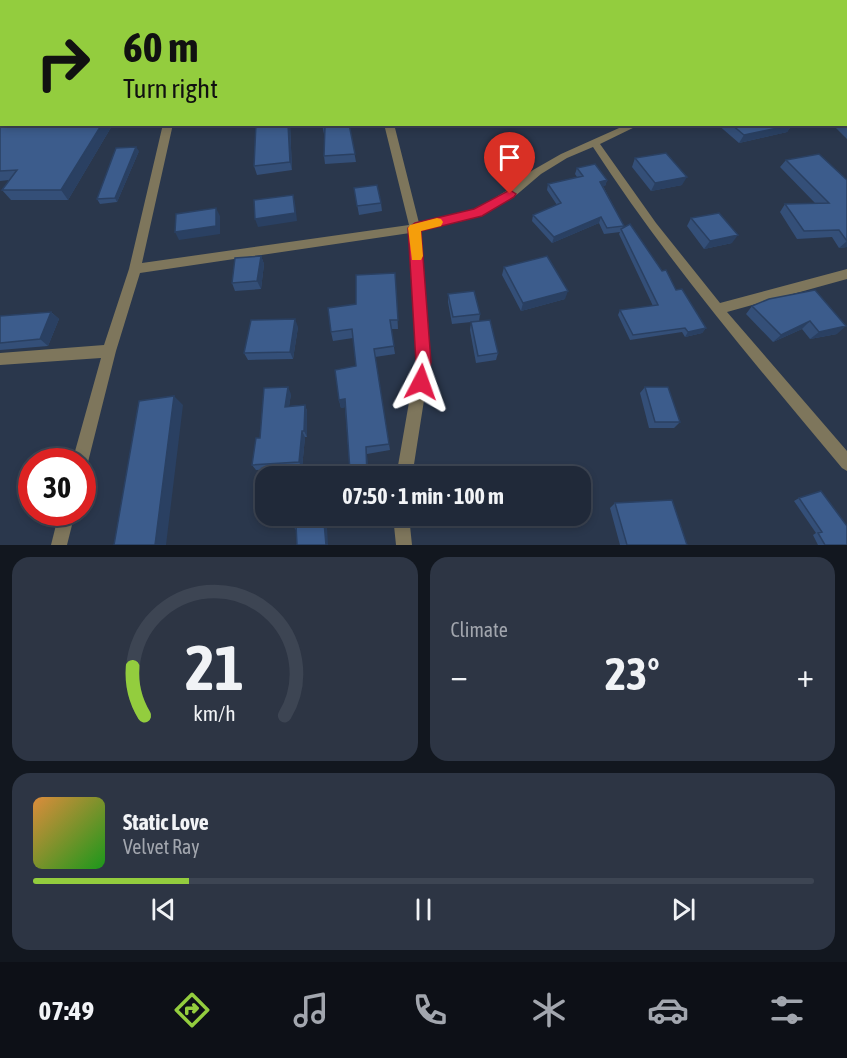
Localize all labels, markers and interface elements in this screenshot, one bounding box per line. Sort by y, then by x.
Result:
text: 60 m [123,23,198,71]
icon: right [24,24,102,102]
text: Turn right [123,73,218,104]
pin [484,132,535,194]
icon: arrive [493,141,526,174]
position arrow [389,350,453,414]
speed limit sign: 30 [18,448,96,526]
text: 07:50 · 1 min · 100 m [342,483,504,509]
text: Climate [451,618,508,641]
text: 21 [185,632,244,703]
text: 23° [605,648,660,700]
text: − [451,656,468,694]
text: + [797,656,814,694]
text: km/h [193,701,236,726]
text: Static Love [123,809,209,835]
text: Velvet Ray [123,835,200,858]
icon: previous [147,893,180,926]
icon: pause [407,893,440,926]
icon: next [667,893,700,926]
icon: directions [171,989,213,1031]
icon: music [290,989,332,1031]
icon: phone [409,989,451,1031]
icon: climate [528,989,570,1031]
icon: car [647,989,689,1031]
icon: filters [766,989,808,1031]
text: 07:49 [39,995,94,1026]

